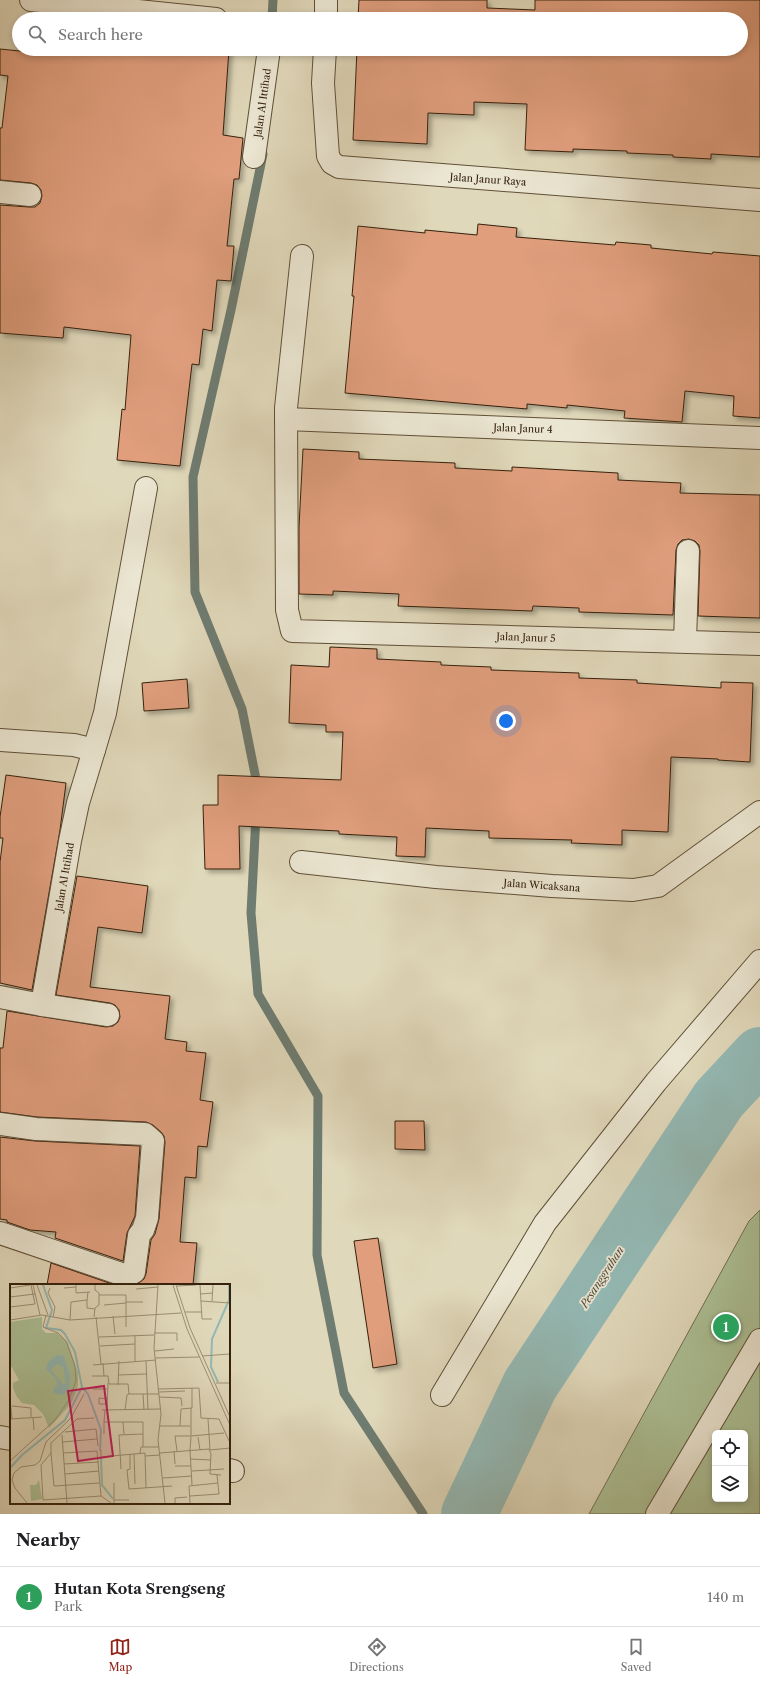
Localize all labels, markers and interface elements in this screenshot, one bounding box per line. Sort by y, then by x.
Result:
search box [12,12,748,56]
icon: search [26,23,48,45]
text: Search here [58,25,143,44]
street label: Jalan Al Ittihad [251,68,274,141]
street label: Jalan Janur Raya [447,170,527,189]
street label: Jalan Janur 4 [491,421,553,436]
street label: Jalan Janur 5 [494,630,556,645]
your location [496,711,516,731]
street label: Jalan Al Ittihad [52,842,77,915]
street label: Jalan Wicaksana [501,876,582,895]
water label: Pesanggrahan [576,1243,627,1311]
inset map [10,1284,230,1504]
pin: 1 [713,1312,739,1342]
map controls [712,1430,748,1502]
button: locate [712,1430,748,1466]
button: layers [712,1466,748,1502]
text: Nearby [16,1530,80,1550]
text: Hutan Kota Srengseng [54,1579,225,1598]
text: 1 [26,1589,32,1605]
text: 140 m [707,1589,744,1605]
text: Park [54,1598,82,1614]
tab: Map [109,1636,132,1674]
tab: Directions [349,1636,404,1674]
tab: Saved [621,1636,651,1674]

